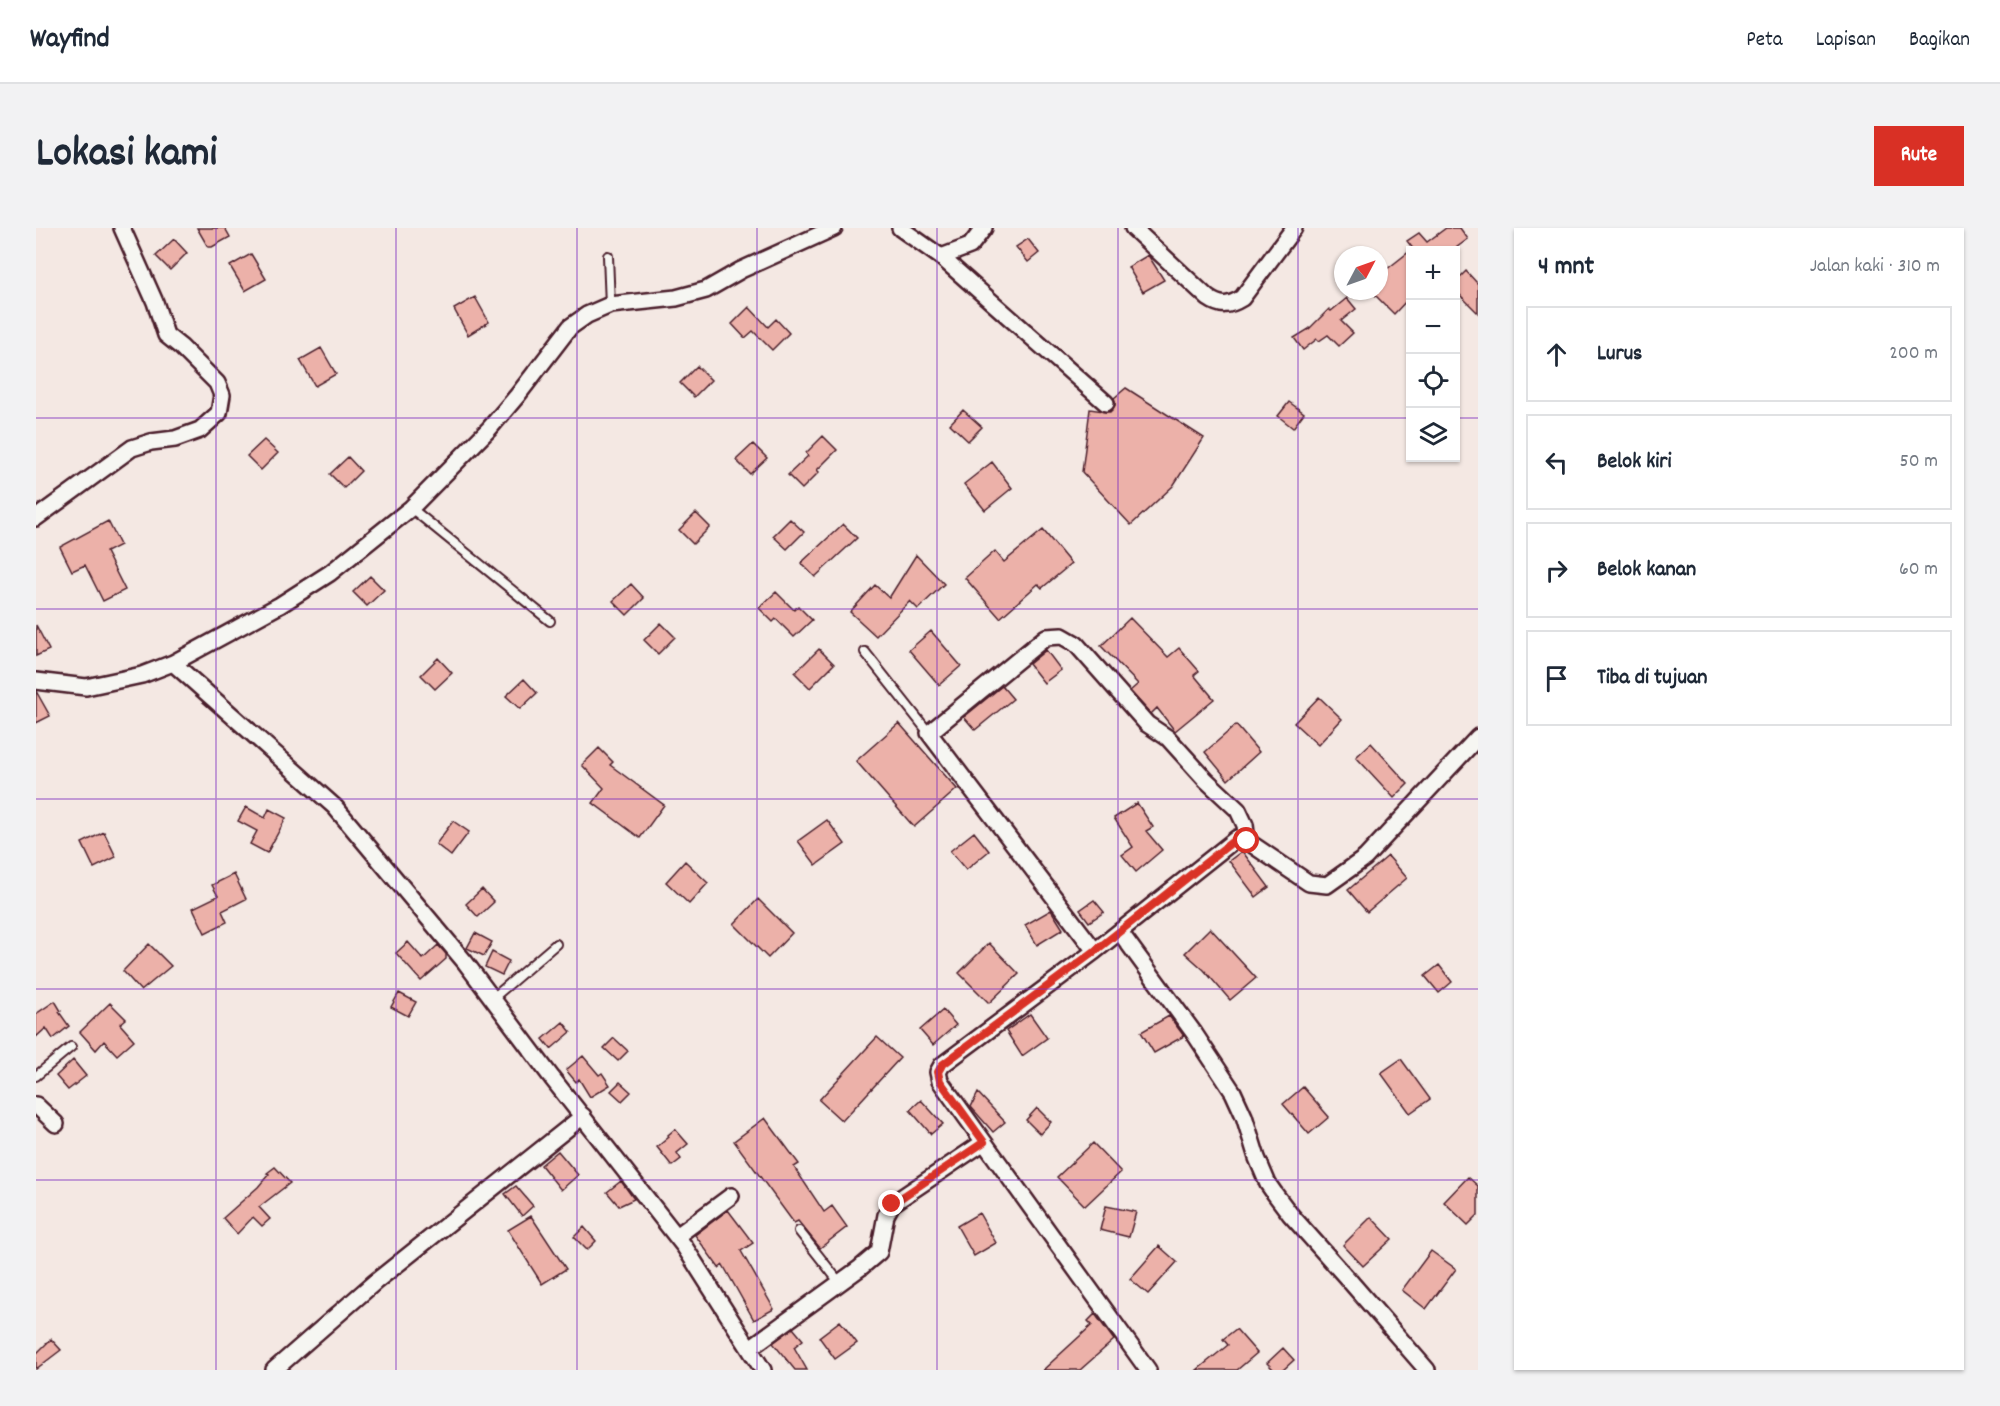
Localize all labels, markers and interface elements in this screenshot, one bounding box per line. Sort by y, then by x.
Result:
text: Wayfind [30,21,110,61]
text: Peta [1746,26,1783,56]
text: Lapisan [1816,26,1876,56]
text: Bagikan [1909,26,1970,56]
text: Lokasi kami [36,126,217,186]
button: Rute [1874,126,1964,186]
north arrow [1334,246,1388,300]
map controls [1406,246,1460,462]
button: + [1406,246,1460,300]
text: 4 mnt [1538,249,1594,286]
text: Jalan kaki · 310 m [1810,253,1940,281]
button: − [1406,300,1460,354]
icon: ahead [1540,338,1573,371]
text: Lurus [1597,339,1642,370]
text: 200 m [1889,340,1938,368]
button: locate [1406,354,1460,408]
button: layers [1406,408,1460,462]
icon: left [1540,446,1573,479]
text: Belok kiri [1597,447,1671,478]
text: 50 m [1900,448,1938,476]
icon: right [1540,554,1573,587]
text: Belok kanan [1597,555,1696,586]
text: 60 m [1899,556,1938,584]
icon: arrive [1540,662,1573,695]
text: Tiba di tujuan [1597,663,1707,694]
route start [1233,827,1259,853]
route end [878,1190,904,1216]

